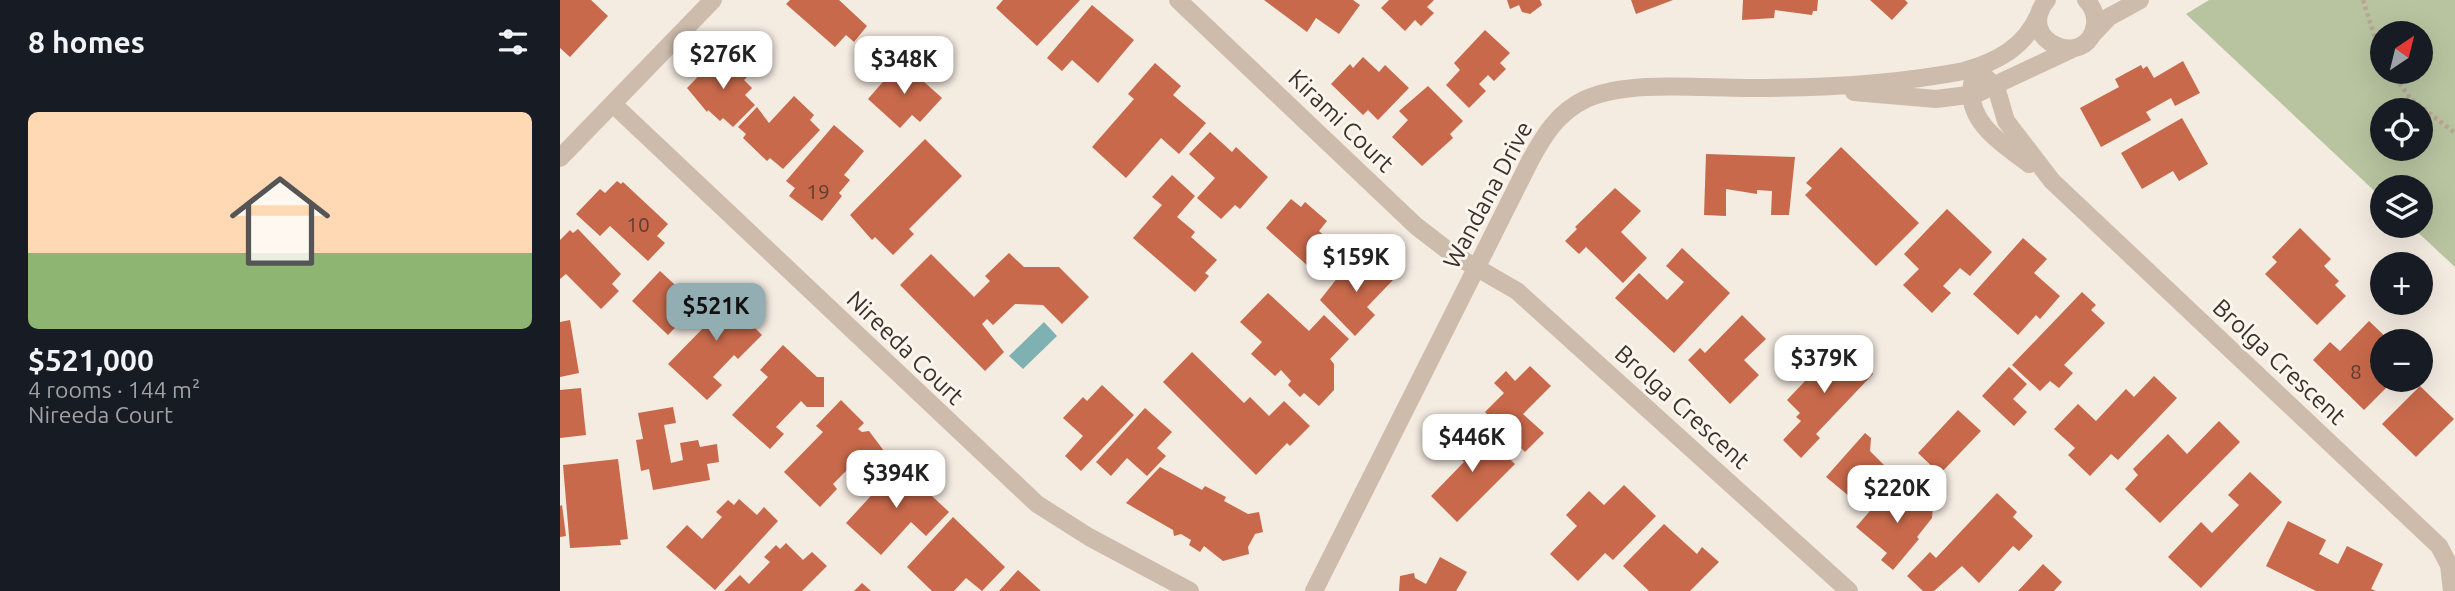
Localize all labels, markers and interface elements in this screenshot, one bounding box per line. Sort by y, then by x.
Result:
north arrow [2370,21,2432,84]
map controls [2370,21,2433,392]
icon: filters [494,23,532,61]
text: 8 homes [28,25,145,59]
pin: $276K [674,32,772,91]
pin: $348K [855,36,953,96]
text: $276K [689,41,757,66]
text: $348K [870,46,938,71]
street label: Kirami Court [1283,64,1400,178]
button: locate [2370,98,2433,161]
street label: Wandana Drive [1438,117,1538,273]
icon: home [217,158,343,284]
button: layers [2370,175,2433,238]
house number: 19 [806,179,830,203]
house number: 10 [626,212,650,236]
pin: $159K [1307,234,1405,294]
text: $159K [1322,244,1390,269]
button: + [2370,252,2433,315]
pin: $521K [667,284,765,343]
street label: Nireeda Court [842,285,970,410]
text: $521K [682,293,750,318]
street label: Brolga Crescent [2208,293,2352,430]
button: − [2370,329,2433,392]
pin: $379K [1775,336,1873,395]
street label: Brolga Crescent [1610,339,1755,474]
text: $521,000 [28,343,154,377]
text: $379K [1790,345,1858,370]
house number: 8 [2350,359,2362,383]
text: 4 rooms · 144 m² [28,377,200,402]
text: Nireeda Court [28,402,173,427]
pin: $446K [1423,414,1521,474]
text: $446K [1438,424,1506,449]
pin: $394K [847,450,945,510]
text: $394K [862,460,930,485]
pin: $220K [1848,466,1946,525]
text: $220K [1863,475,1931,500]

